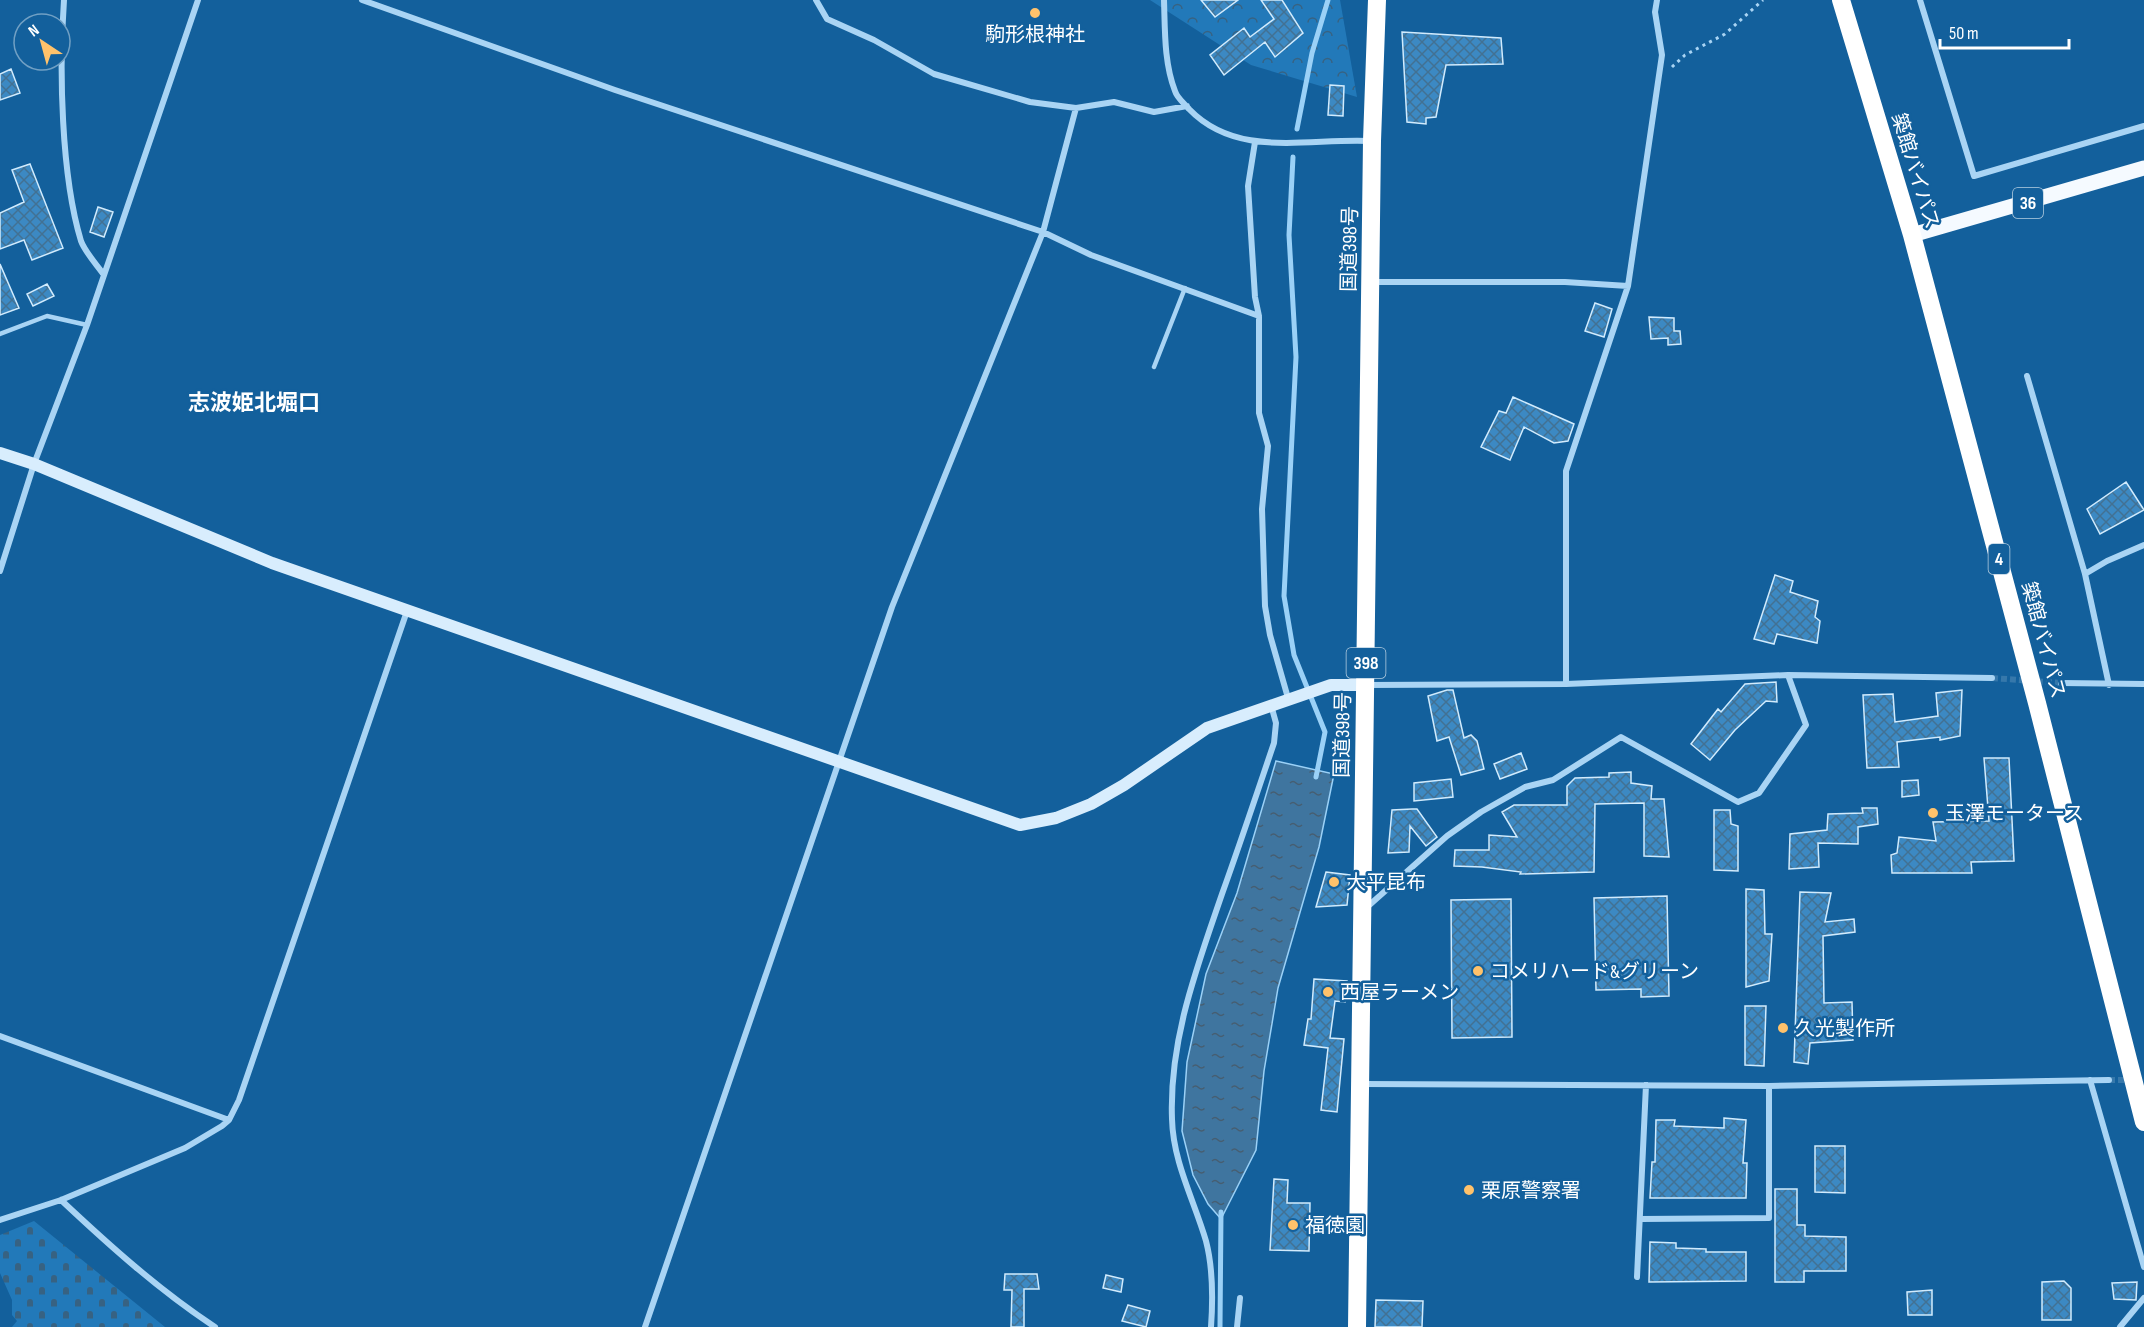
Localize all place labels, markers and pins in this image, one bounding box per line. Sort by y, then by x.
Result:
marker: 駒形根神社 [1028,6,1042,20]
place label: 駒形根神社 [985,23,1085,47]
place label: 玉澤モータース [1945,802,2084,826]
marker: 玉澤モータース [1926,806,1940,820]
place label: 大平昆布 [1346,871,1426,895]
marker: 大平昆布 [1327,875,1341,889]
place label: コメリハード&グリーン [1490,960,1699,984]
marker: コメリハード&グリーン [1471,964,1485,978]
place label: 西屋ラーメン [1340,981,1459,1005]
marker: 西屋ラーメン [1321,985,1335,999]
place label: 久光製作所 [1795,1017,1895,1041]
marker: 久光製作所 [1776,1021,1790,1035]
place label: 栗原警察署 [1481,1179,1581,1203]
marker: 栗原警察署 [1462,1183,1476,1197]
place label: 福徳園 [1305,1214,1365,1238]
marker: 福徳園 [1286,1218,1300,1232]

